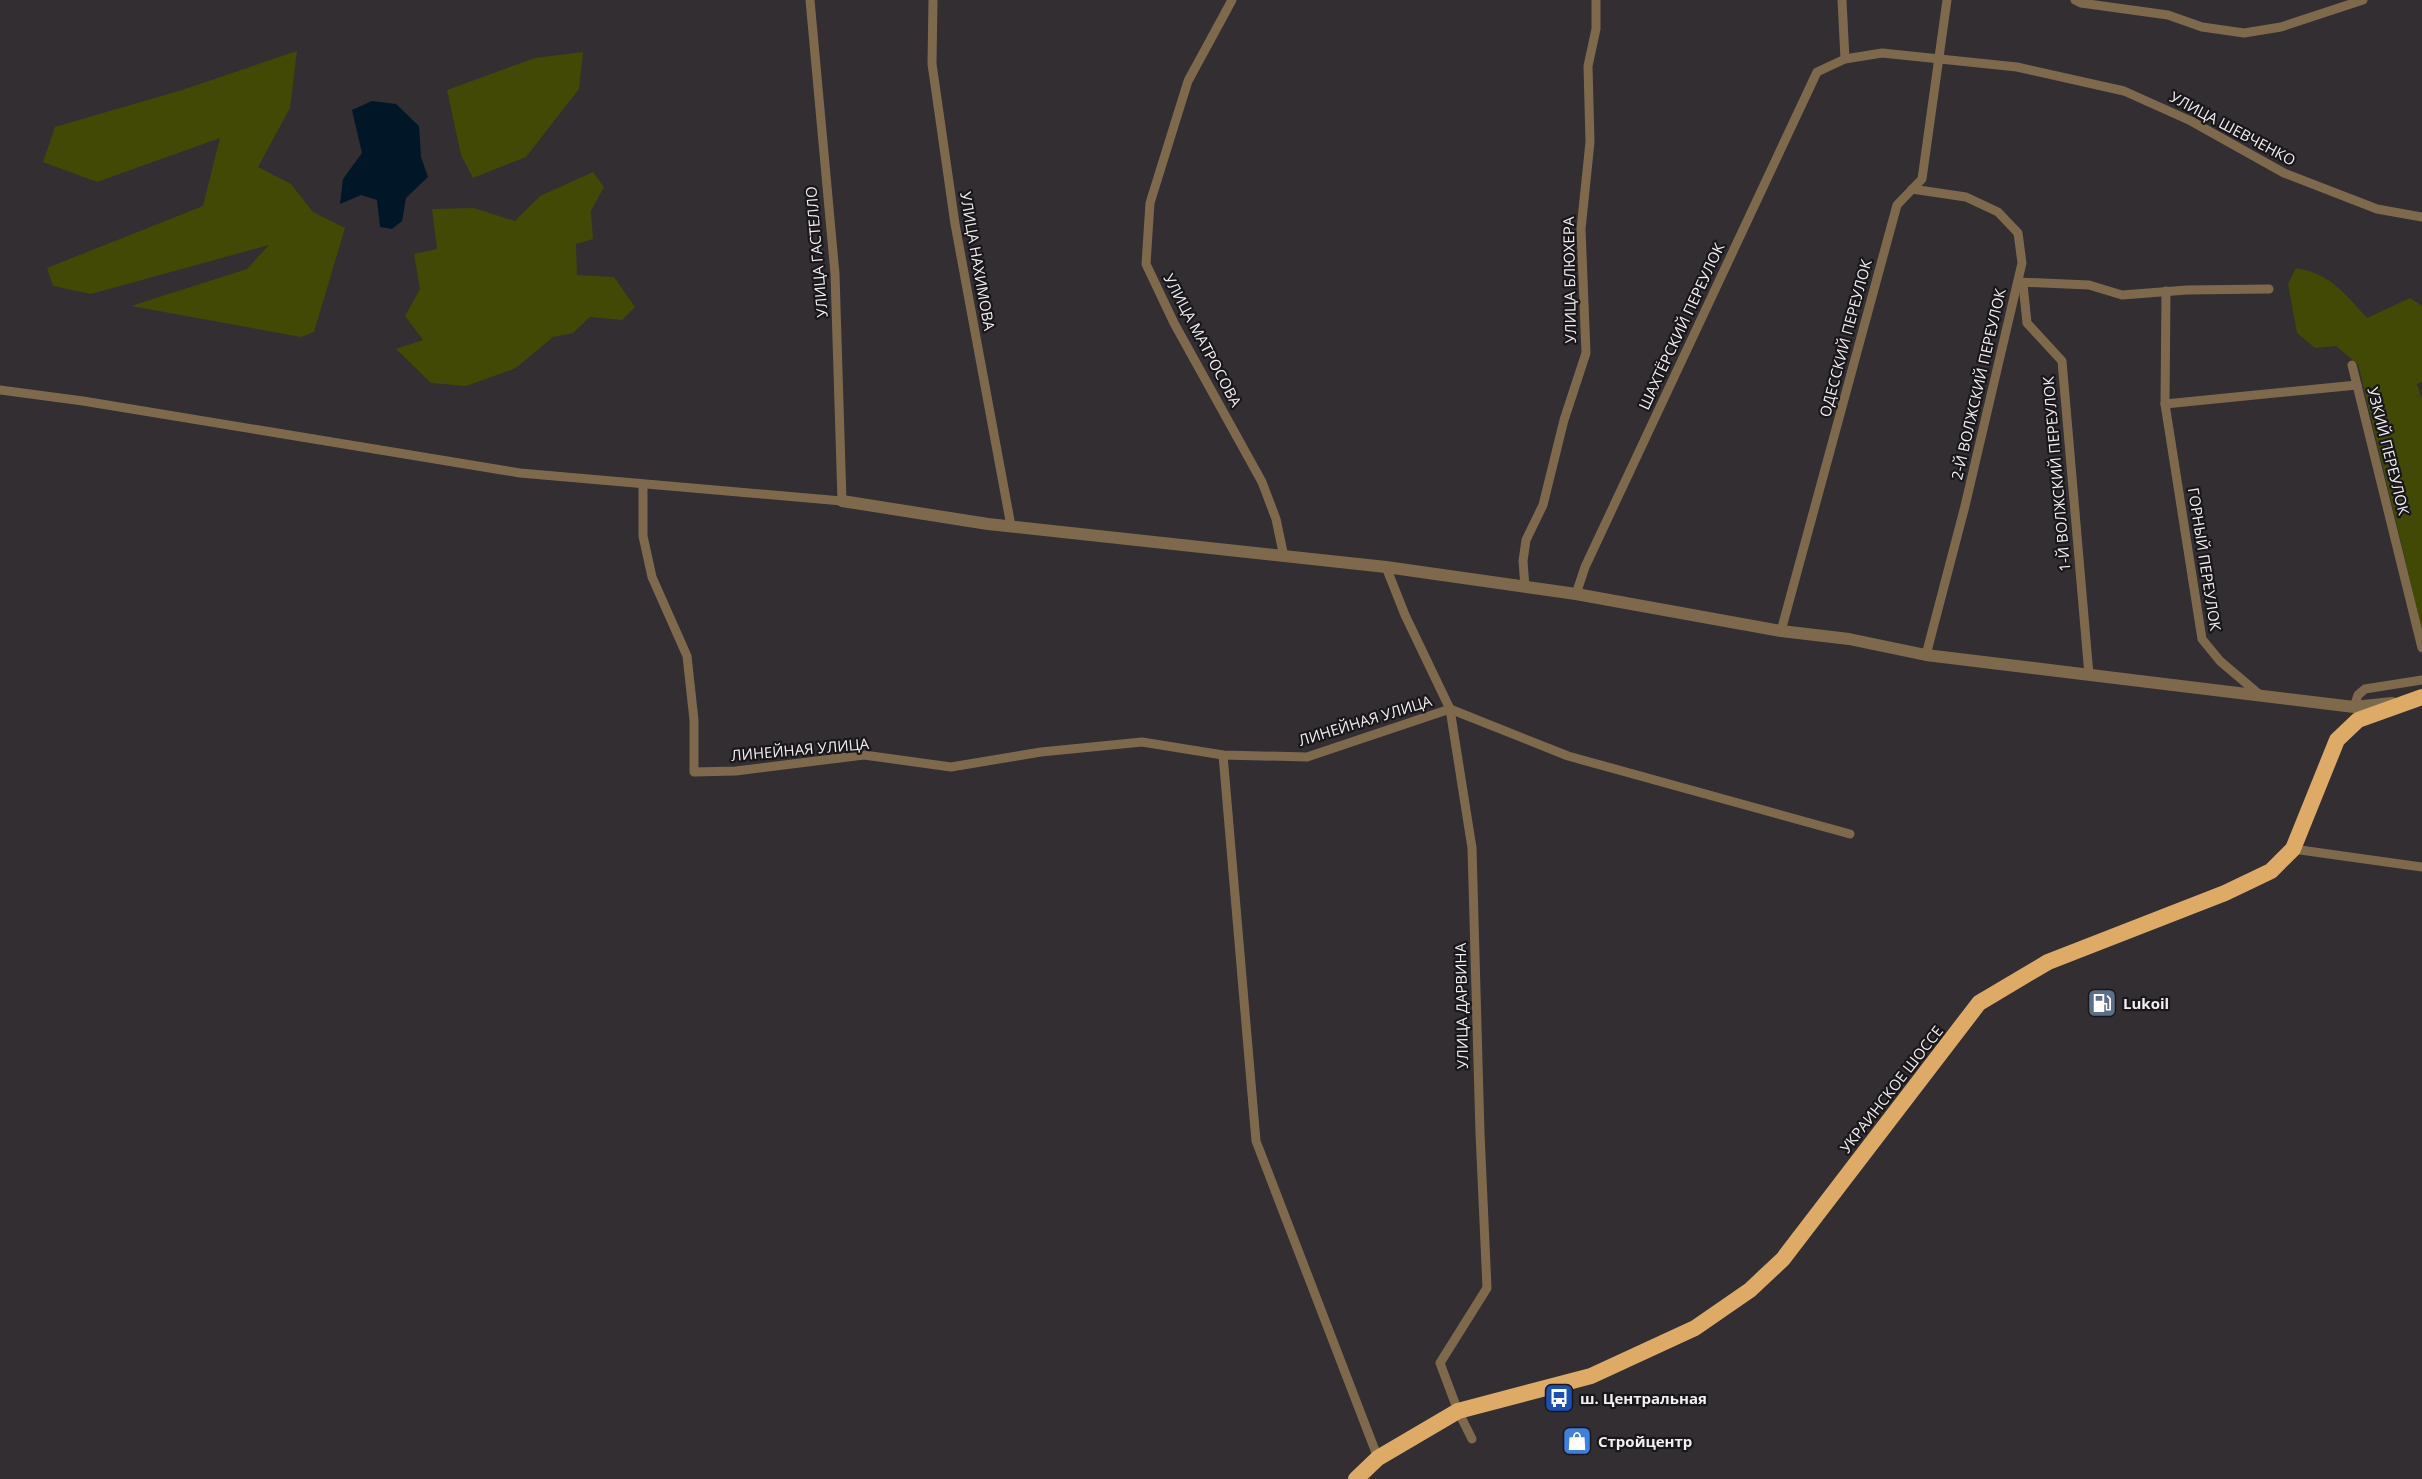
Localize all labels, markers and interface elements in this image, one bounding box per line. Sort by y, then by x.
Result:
street label: УЛИЦА ШЕВЧЕНКО [2167,86,2299,170]
street label: УЛИЦА ГАСТЕЛЛО [800,186,832,318]
street label: УЛИЦА НАХИМОВА [956,190,1000,332]
street label: УЛИЦА БЛЮХЕРА [1558,216,1580,343]
street label: ШАХТЁРСКИЙ ПЕРЕУЛОК [1634,239,1729,413]
street label: ОДЕССКИЙ ПЕРЕУЛОК [1814,256,1876,419]
street label: УЛИЦА МАТРОСОВА [1159,270,1247,410]
street label: 2-Й ВОЛЖСКИЙ ПЕРЕУЛОК [1946,286,2010,482]
street label: 1-Й ВОЛЖСКИЙ ПЕРЕУЛОК [2037,375,2074,572]
street label: УЗКИЙ ПЕРЕУЛОК [2363,385,2415,518]
street label: ГОРНЫЙ ПЕРЕУЛОК [2184,486,2226,633]
street label: ЛИНЕЙНАЯ УЛИЦА [1296,690,1435,750]
street label: ЛИНЕЙНАЯ УЛИЦА [730,733,870,765]
street label: УЛИЦА ДАРВИНА [1450,942,1472,1069]
fuel station icon: Lukoil [2086,987,2118,1019]
place label: Lukoil [2123,993,2169,1013]
street label: УКРАИНСКОЕ ШОССЕ [1835,1021,1947,1157]
bus stop icon: ш. Центральная [1543,1382,1575,1414]
place label: ш. Центральная [1580,1388,1707,1408]
shop icon: Стройцентр [1561,1425,1593,1457]
place label: Стройцентр [1598,1431,1692,1451]

